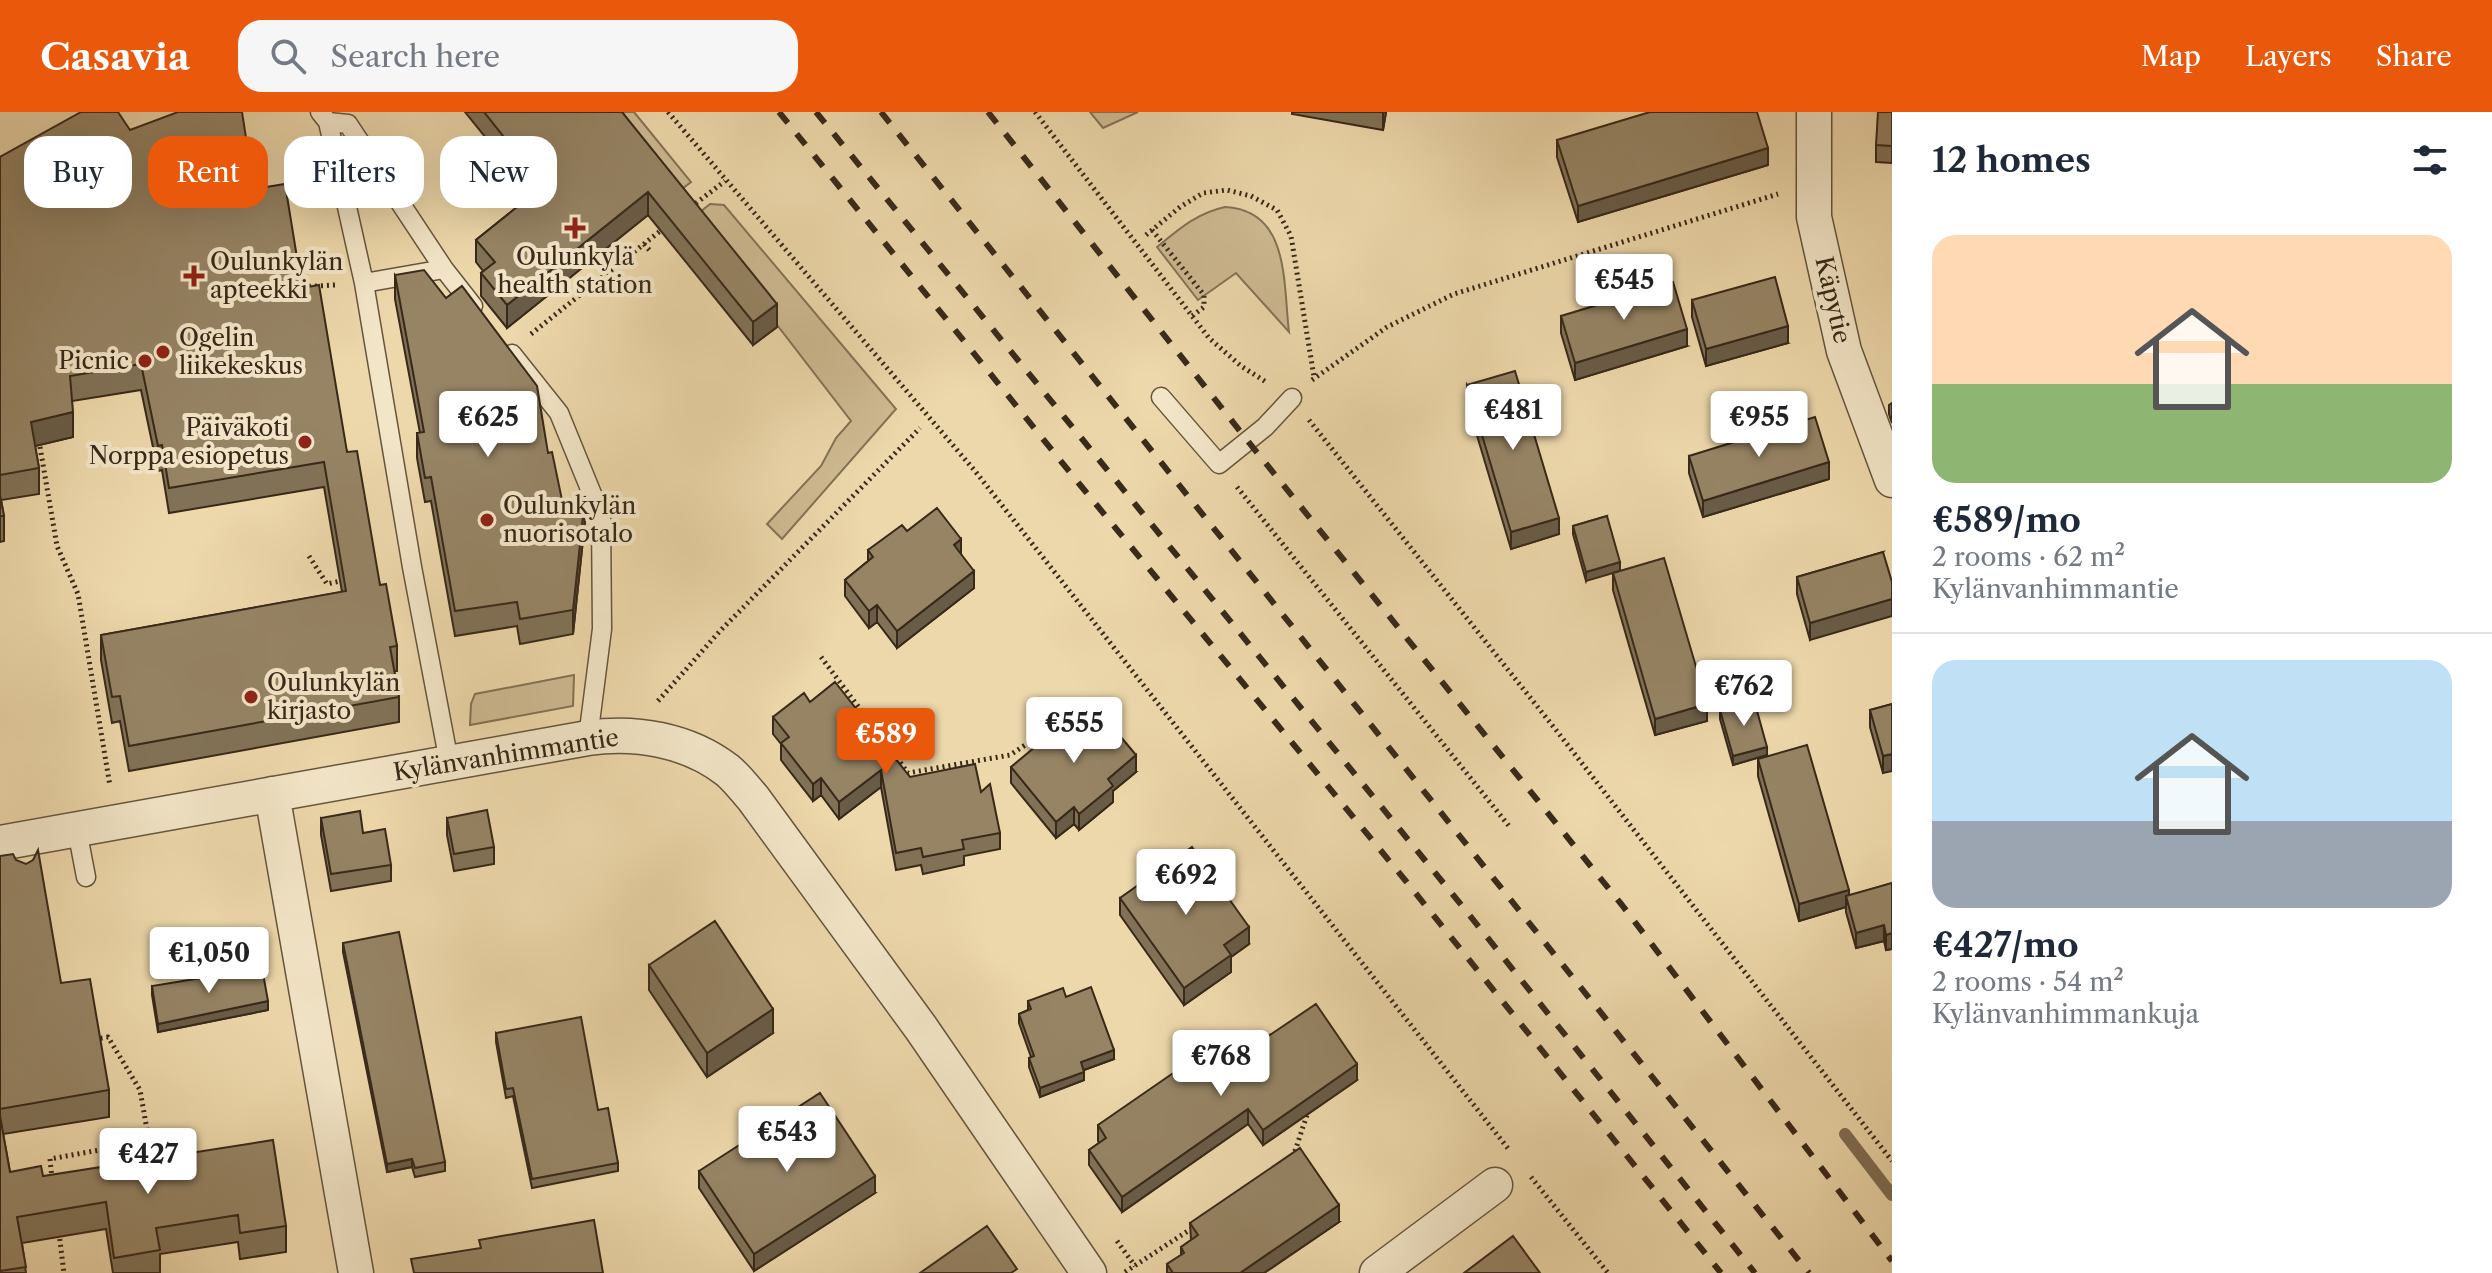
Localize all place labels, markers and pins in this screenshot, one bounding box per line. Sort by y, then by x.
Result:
marker: Oulunkylä health station [564,217,586,239]
place label: Oulunkylä health station [497,242,653,299]
place label: Oulunkylän apteekki [210,247,343,304]
pin: €545 [1577,254,1671,322]
marker: Oulunkylän apteekki [185,267,203,285]
place label: Ogelin liikekeskus [179,323,303,380]
marker: Ogelin liikekeskus [154,343,172,361]
place label: Picnic [58,346,129,375]
marker: Picnic [136,352,154,370]
pin: €481 [1466,384,1560,452]
pin: €625 [441,391,535,459]
pin: €955 [1712,391,1806,459]
place label: Päiväkoti Norppa esiopetus [89,413,289,470]
marker: Päiväkoti Norppa esiopetus [296,433,314,451]
place label: Oulunkylän nuorisotalo [503,491,636,548]
marker: Oulunkylän nuorisotalo [478,511,496,529]
pin: €762 [1697,660,1791,728]
place label: Oulunkylän kirjasto [267,668,400,725]
marker: Oulunkylän kirjasto [242,688,260,706]
pin: €555 [1027,697,1121,765]
pin: €589 [839,708,933,776]
pin: €692 [1139,849,1233,917]
pin: €1,050 [144,927,274,995]
pin: €768 [1174,1030,1268,1098]
pin: €543 [740,1106,834,1174]
pin: €427 [101,1128,195,1196]

